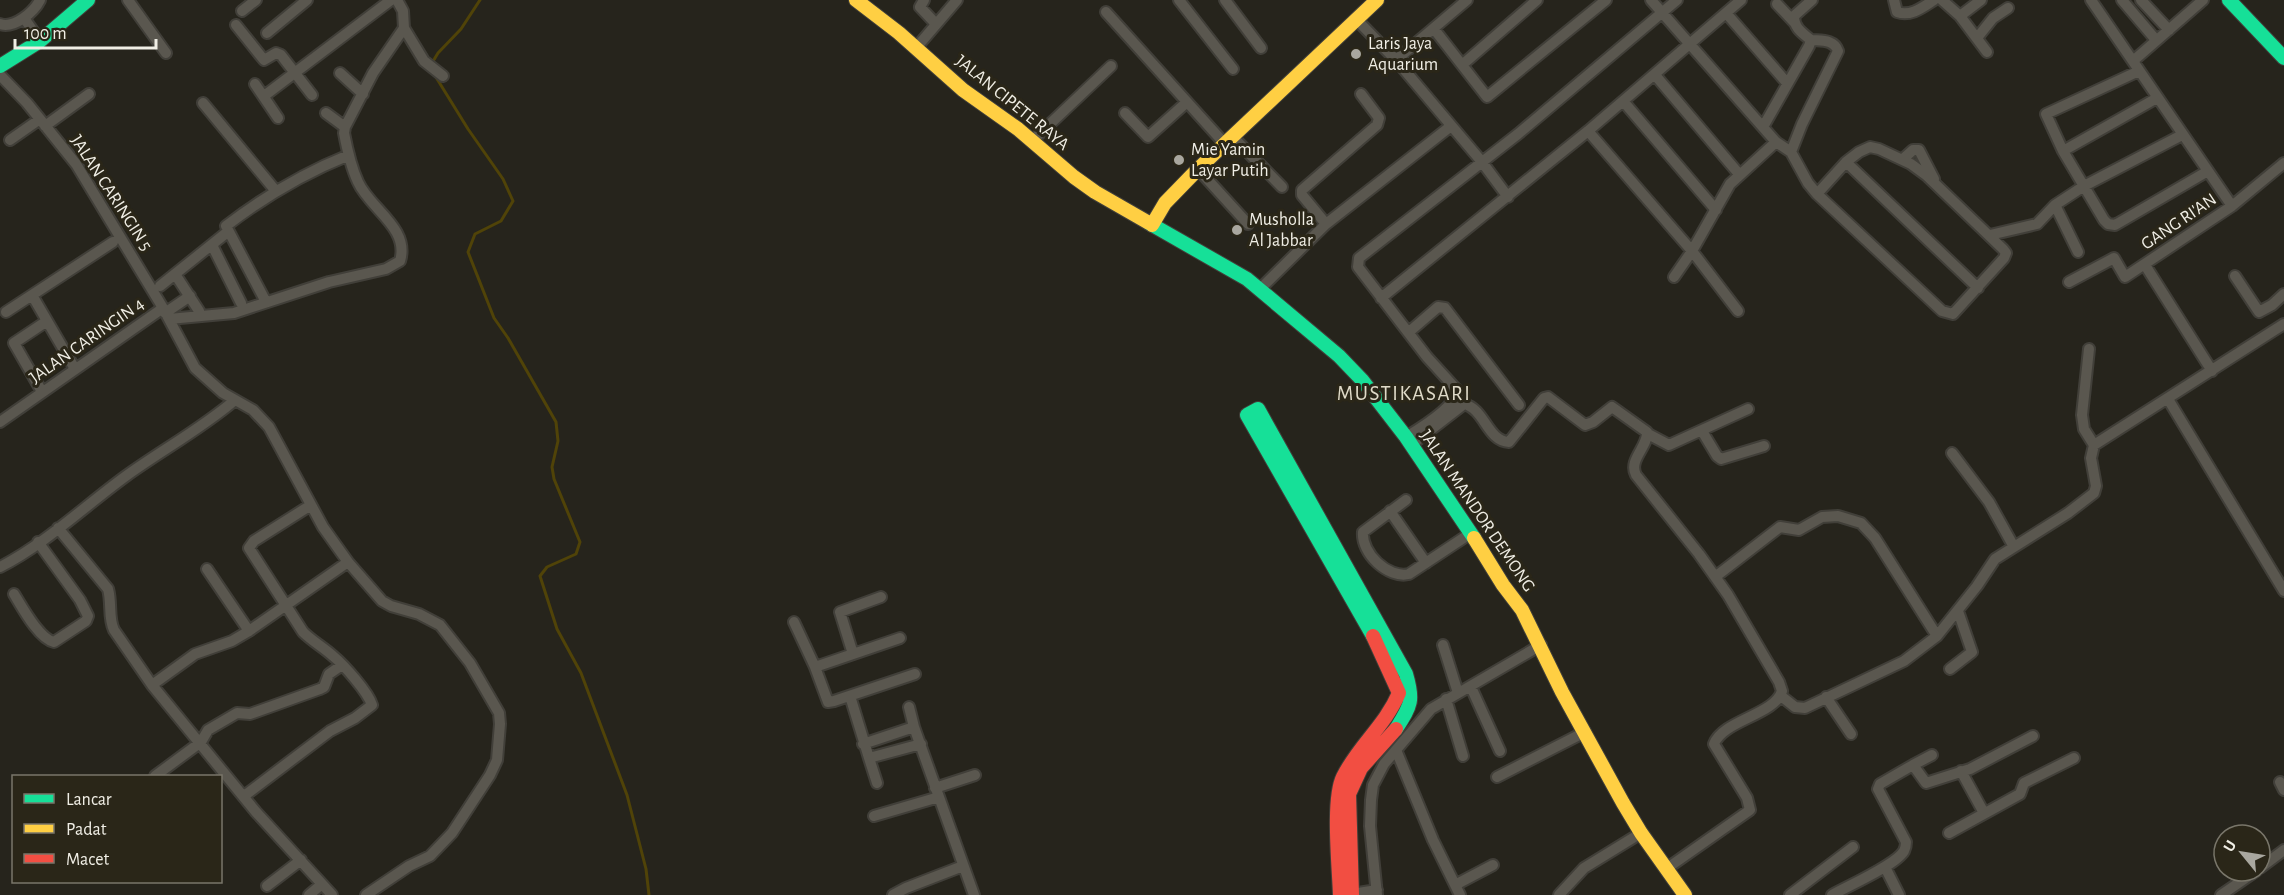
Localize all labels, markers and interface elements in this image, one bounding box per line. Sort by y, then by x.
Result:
scale bar [15,12,156,50]
text: 100 m [24,25,67,43]
place label: Laris Jaya Aquarium [1368,35,1438,74]
marker: Laris Jaya Aquarium [1349,47,1363,61]
street label: JALAN CIPETE RAYA [952,52,1073,155]
street label: JALAN CARINGIN 5 [67,132,155,254]
place label: Mie Yamin Layar Putih [1191,141,1269,180]
marker: Mie Yamin Layar Putih [1172,153,1186,167]
street label: GANG RI'AN [2138,190,2220,254]
place label: Musholla Al Jabbar [1249,211,1314,250]
marker: Musholla Al Jabbar [1230,223,1244,237]
street label: JALAN CARINGIN 4 [26,295,148,387]
district label: MUSTIKASARI [1337,383,1471,404]
street label: JALAN MANDOR DEMONG [1416,427,1538,595]
legend [12,775,222,883]
text: Lancar [66,791,112,809]
text: Padat [66,821,107,839]
north arrow [2212,823,2272,883]
text: U [2220,838,2239,854]
text: Macet [66,851,110,869]

